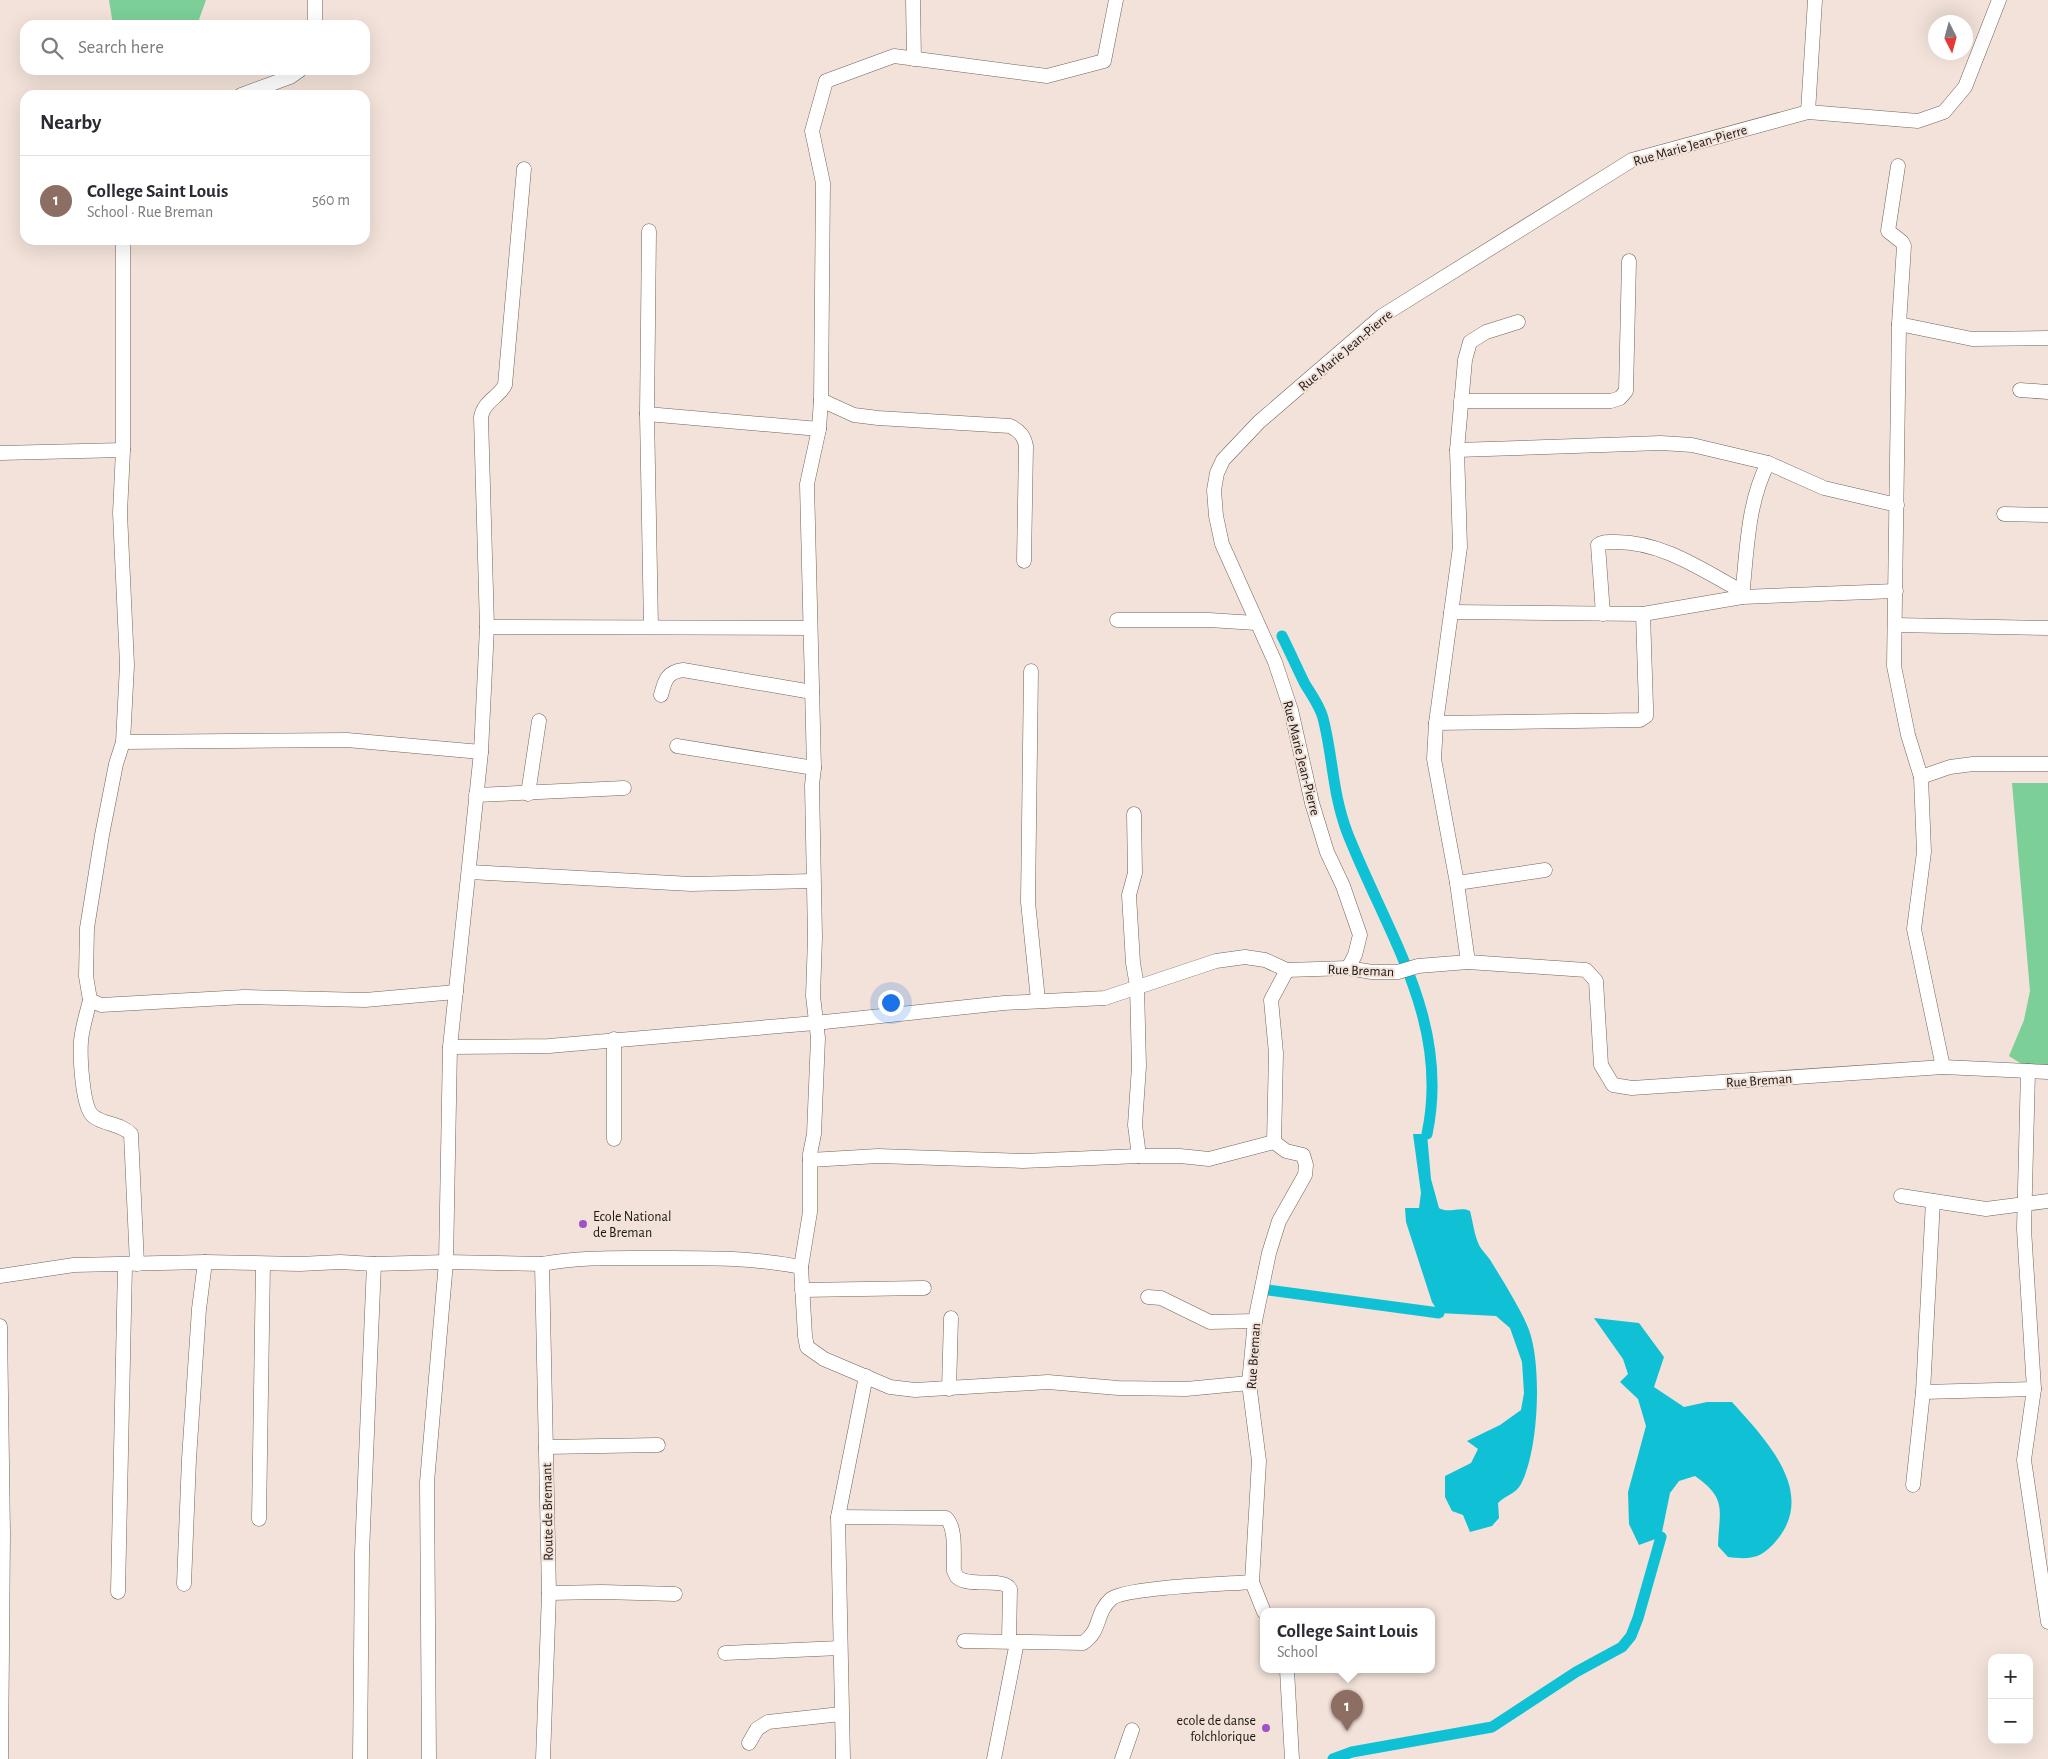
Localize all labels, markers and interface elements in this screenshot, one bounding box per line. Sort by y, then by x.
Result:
north arrow [1928,15,1973,60]
search box [20,20,370,75]
icon: search [38,34,66,62]
text: Search here [78,38,164,57]
text: Nearby [40,112,101,133]
street label: Rue Marie Jean-Pierre [1632,123,1749,169]
text: College Saint Louis [87,182,228,201]
text: 1 [53,192,59,208]
text: 560 m [312,192,350,208]
text: School · Rue Breman [87,204,213,220]
street label: Rue Marie Jean-Pierre [1296,308,1395,394]
street label: Rue Marie Jean-Pierre [1280,699,1322,817]
street label: Rue Breman [1327,963,1394,979]
your location [878,990,904,1016]
street label: Rue Breman [1725,1072,1793,1090]
place label: Ecole National de Breman [593,1210,671,1240]
marker: Ecole National de Breman [577,1218,589,1230]
street label: Rue Breman [1245,1322,1263,1390]
street label: Route de Bremant [540,1462,556,1561]
popup [1260,1608,1435,1673]
text: College Saint Louis [1277,1622,1418,1641]
text: School [1277,1644,1318,1660]
map controls [1988,1654,2033,1744]
button: + [1988,1654,2033,1699]
pin: 1 [1331,1690,1363,1731]
button: − [1988,1699,2033,1744]
place label: ecole de danse folchlorique [1177,1714,1256,1744]
marker: ecole de danse folchlorique [1260,1722,1272,1734]

